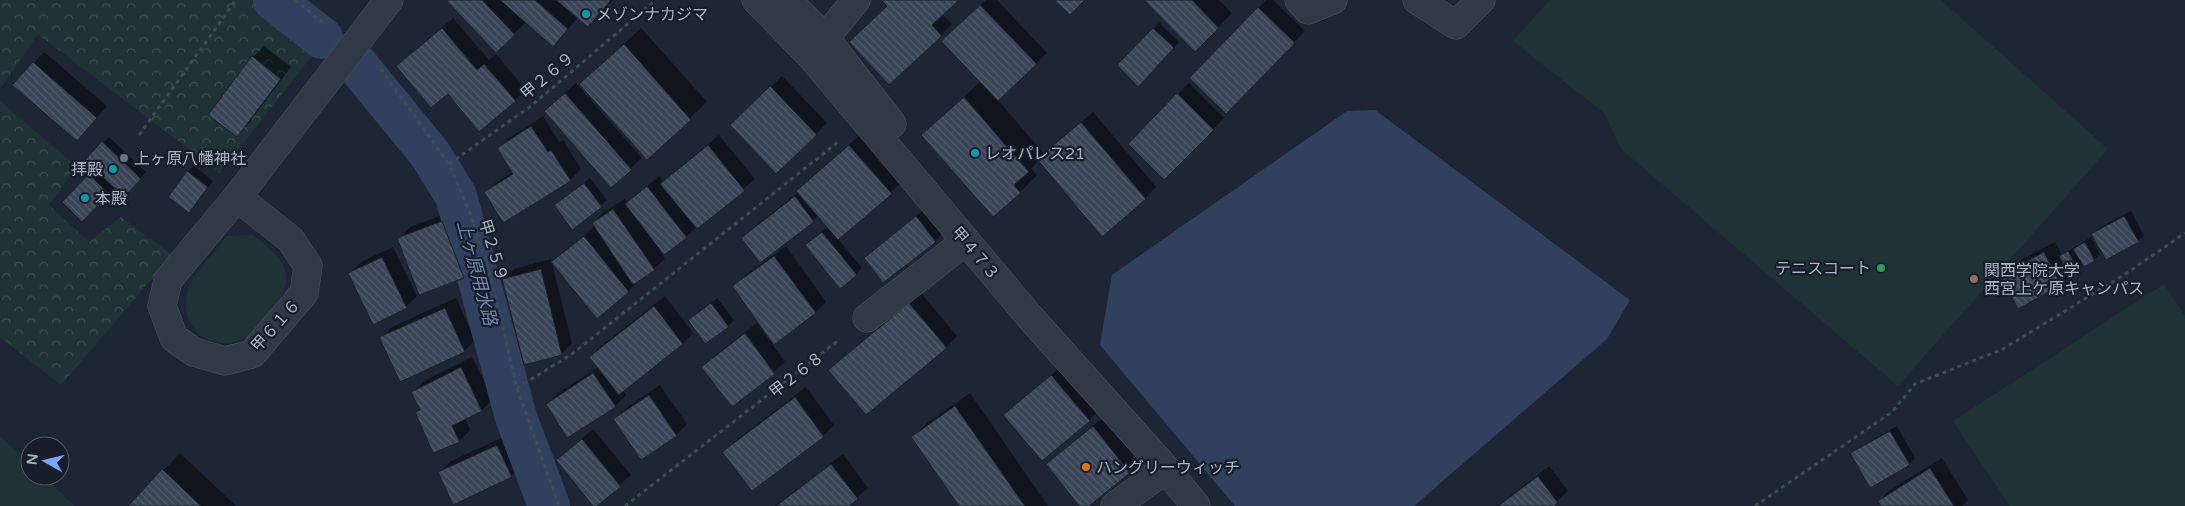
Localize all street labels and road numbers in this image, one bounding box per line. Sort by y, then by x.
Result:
street label: 甲２６９ [517,48,579,104]
street label: 甲２５９ [474,217,512,284]
street label: 甲４７３ [947,223,1003,285]
street label: 甲６１６ [247,295,305,356]
street label: 甲２６８ [765,347,828,402]

